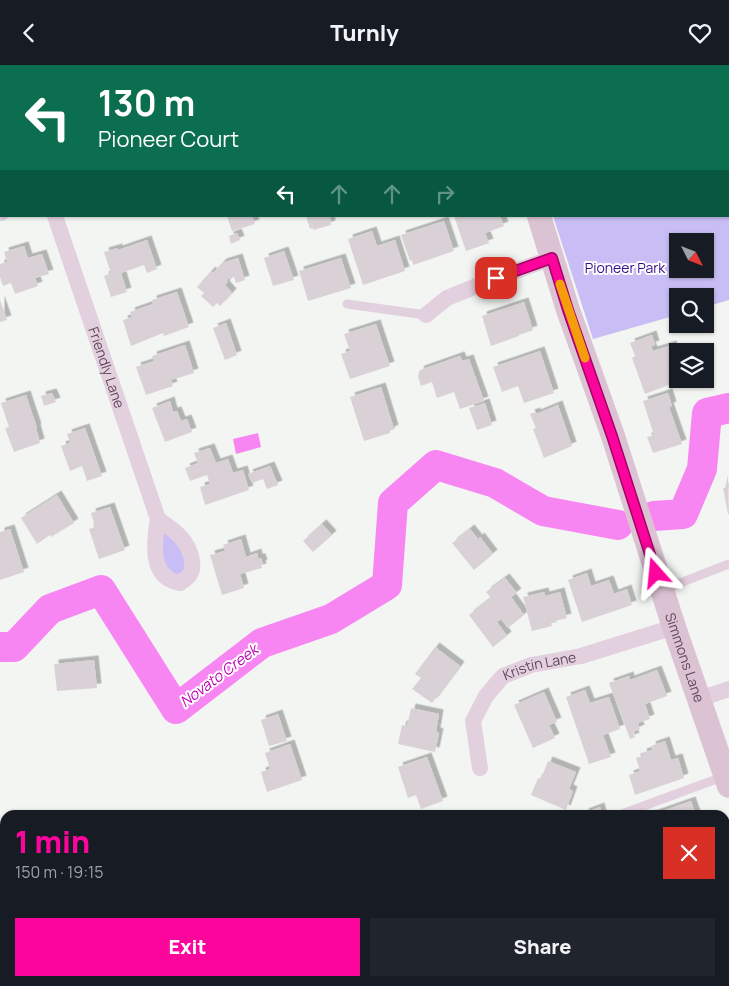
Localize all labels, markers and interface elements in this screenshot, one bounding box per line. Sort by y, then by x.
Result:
text: Turnly [330,18,399,48]
icon: back [15,19,43,47]
icon: heart [686,19,714,47]
text: 130 m [98,79,195,127]
icon: left [15,85,80,150]
text: Pioneer Court [98,124,239,154]
icon: left [272,180,300,208]
icon: ahead [325,180,353,208]
icon: ahead [378,180,406,208]
icon: right [431,180,459,208]
north arrow [669,233,714,277]
map controls [669,233,714,388]
pin [475,257,517,299]
park label: Pioneer Park [585,258,666,277]
icon: arrive [482,264,510,292]
button: search [669,288,714,333]
street label: Friendly Lane [84,324,130,411]
button: layers [669,343,714,388]
position arrow [629,546,681,598]
street label: Simmons Lane [661,610,709,705]
water label: Novato Creek [175,638,264,712]
street label: Kristin Lane [500,647,578,684]
text: 1 min [15,821,90,862]
button: close [663,827,715,879]
text: 150 m · 19:15 [15,861,103,883]
button: Exit [15,918,360,976]
button: Share [370,918,715,976]

